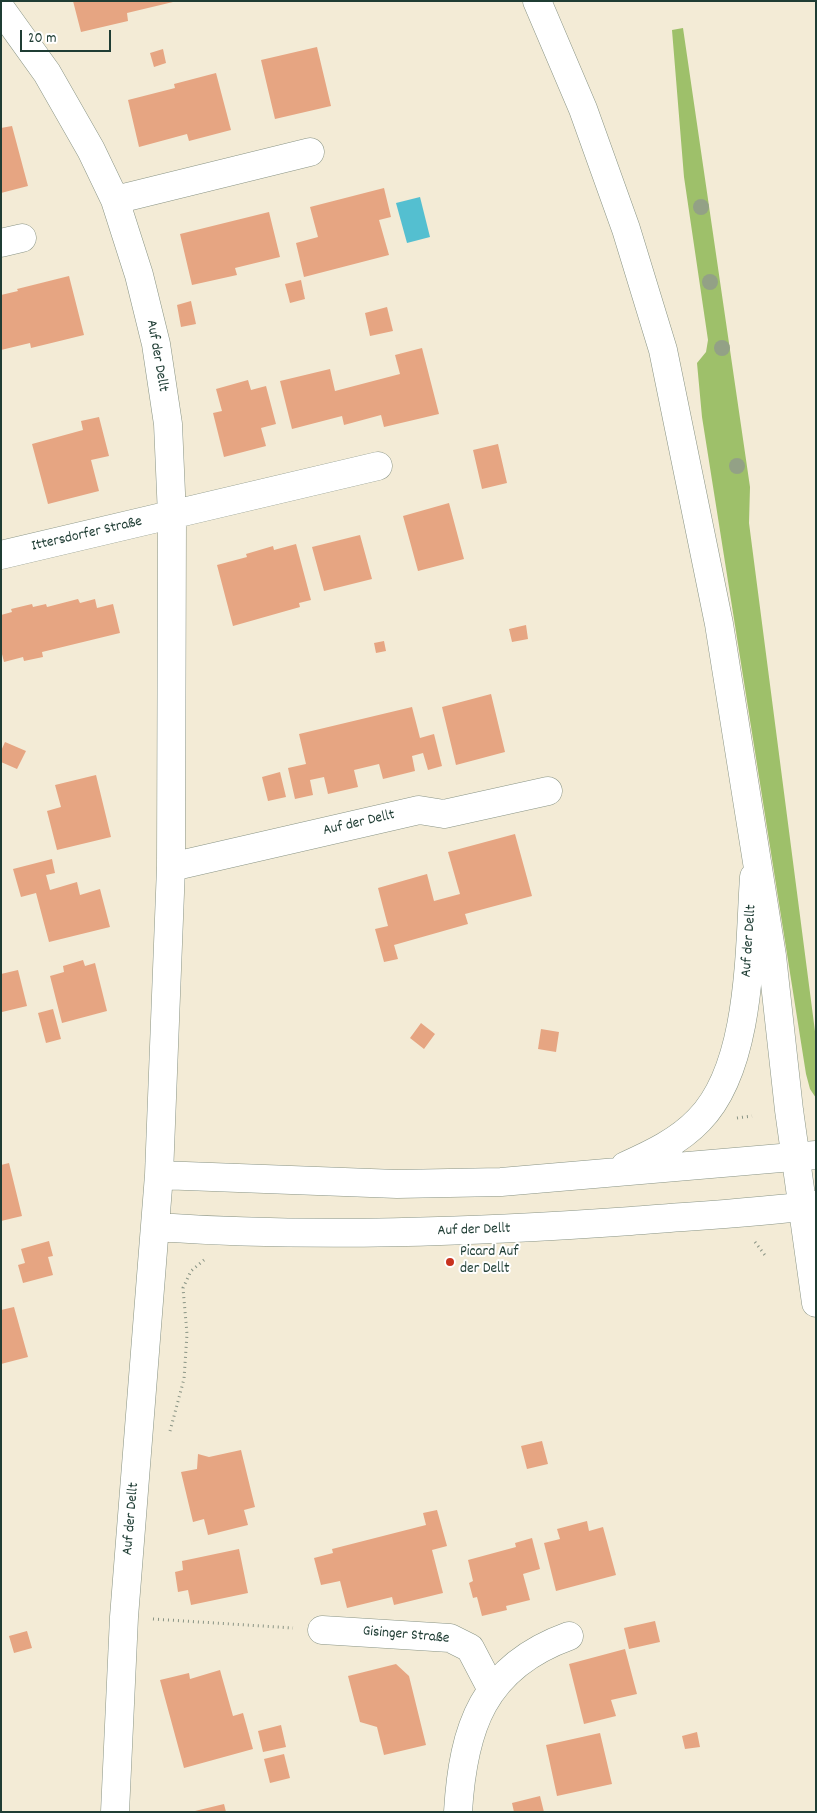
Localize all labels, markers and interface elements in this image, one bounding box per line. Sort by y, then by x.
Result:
scale bar [22,20,114,52]
text: 20 m [28,28,56,50]
street label: Auf der Dellt [141,318,171,394]
street label: Ittersdorfer Straße [30,514,144,556]
street label: Auf der Dellt [321,807,397,841]
street label: Auf der Dellt [738,904,762,978]
street label: Auf der Dellt [437,1221,511,1241]
place label: Picard Auf der Dellt [460,1244,519,1279]
marker: Picard Auf der Dellt [444,1256,456,1268]
street label: Auf der Dellt [120,1482,144,1556]
street label: Gisinger Straße [362,1623,450,1649]

